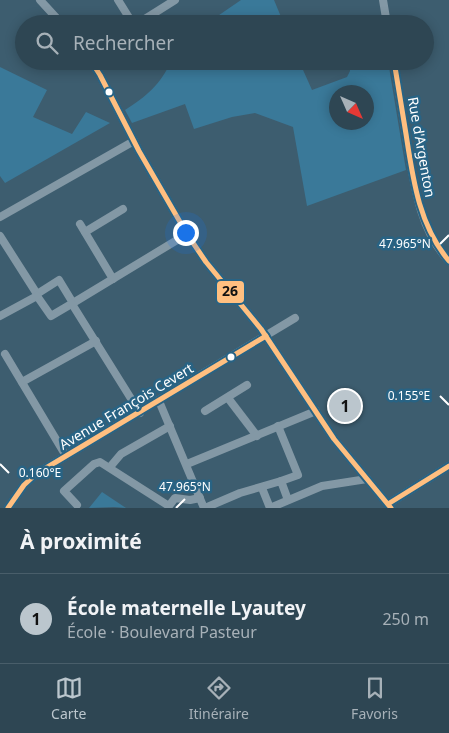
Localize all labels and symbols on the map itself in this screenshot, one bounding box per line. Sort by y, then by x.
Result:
north arrow [329,85,374,130]
unlabelled marker [104,87,114,97]
street label: Rue d'Argenton [404,95,440,199]
your location [173,220,199,246]
text: 47.965°N [379,235,431,252]
line badge: 26 [216,280,245,304]
text: 26 [222,281,238,300]
unlabelled marker [226,352,236,362]
street label: Avenue François Cevert [55,358,197,454]
pin: 1 [329,387,361,425]
text: 0.155°E [388,387,430,404]
text: 0.160°E [19,464,61,481]
text: 47.965°N [159,478,211,495]

